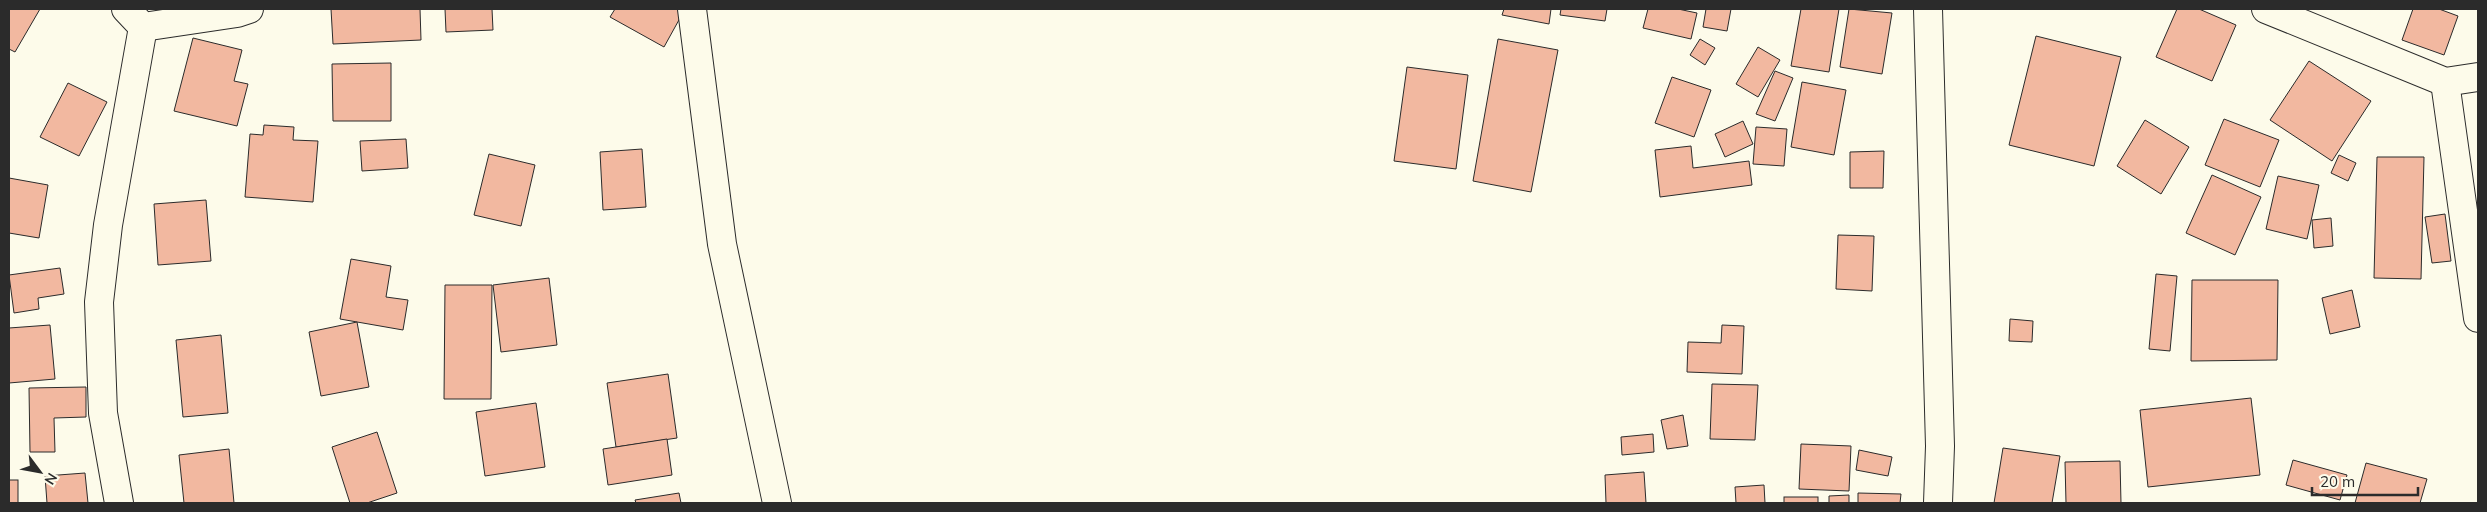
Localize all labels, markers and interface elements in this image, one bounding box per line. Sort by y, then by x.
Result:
north arrow [15,447,65,497]
scale bar [2312,464,2418,496]
text: N [41,470,61,488]
text: 20 m [2320,472,2355,491]

